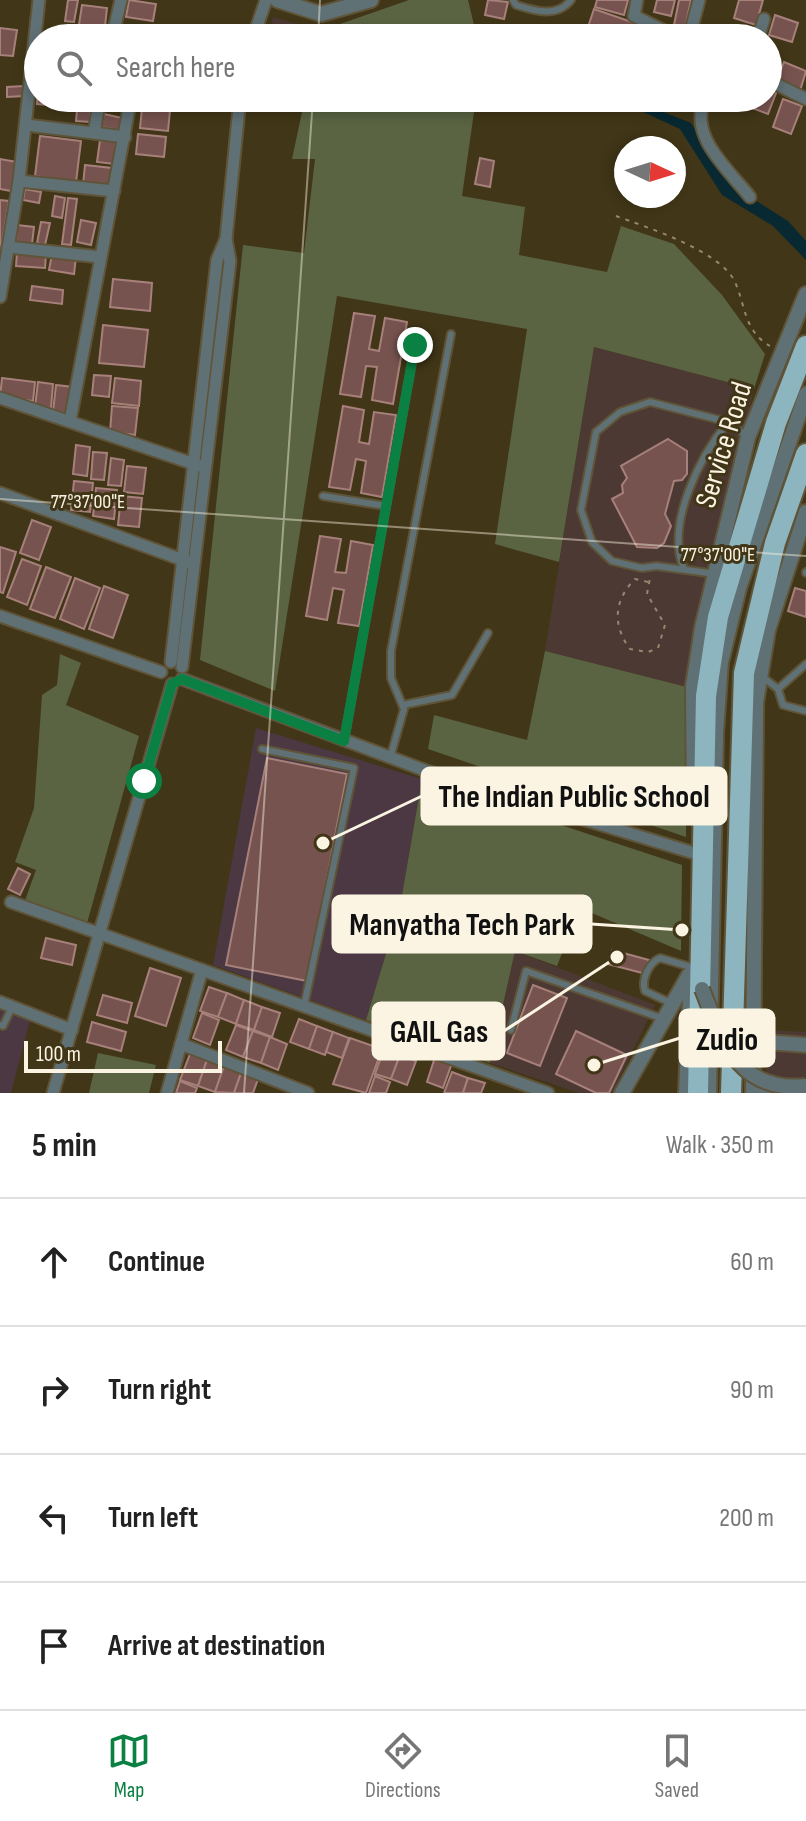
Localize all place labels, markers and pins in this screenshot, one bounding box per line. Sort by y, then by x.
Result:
callout: The Indian Public School [422,768,726,824]
callout: Manyatha Tech Park [333,896,591,952]
callout: GAIL Gas [373,1003,504,1059]
callout: Zudio [680,1010,774,1066]

